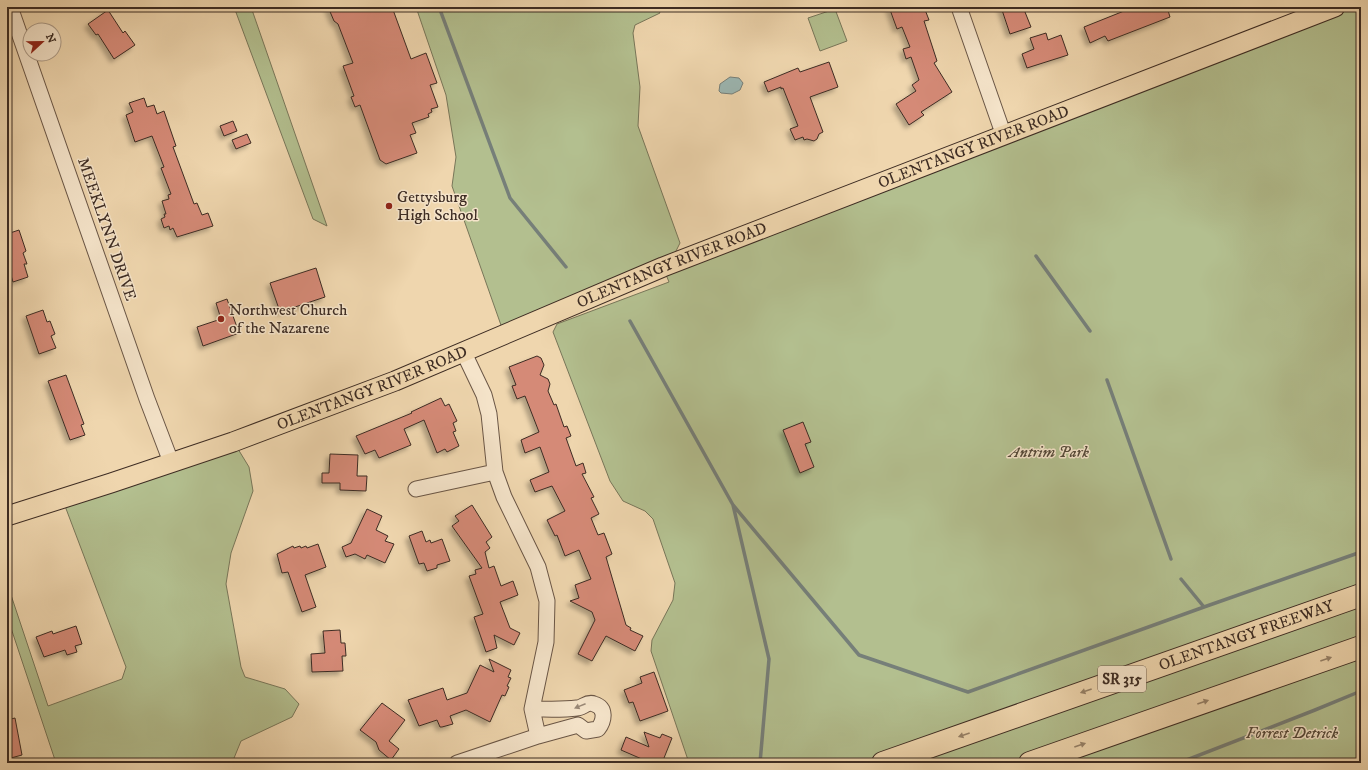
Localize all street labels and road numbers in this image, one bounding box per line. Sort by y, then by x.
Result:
street label: OLENTANGY RIVER ROAD [875,101,1072,193]
street label: MEEKLYNN DRIVE [73,155,141,303]
street label: OLENTANGY RIVER ROAD [574,218,770,313]
street label: OLENTANGY RIVER ROAD [274,341,471,435]
street label: OLENTANGY FREEWAY [1156,595,1337,675]
road number: SR 315 [1098,666,1146,692]

